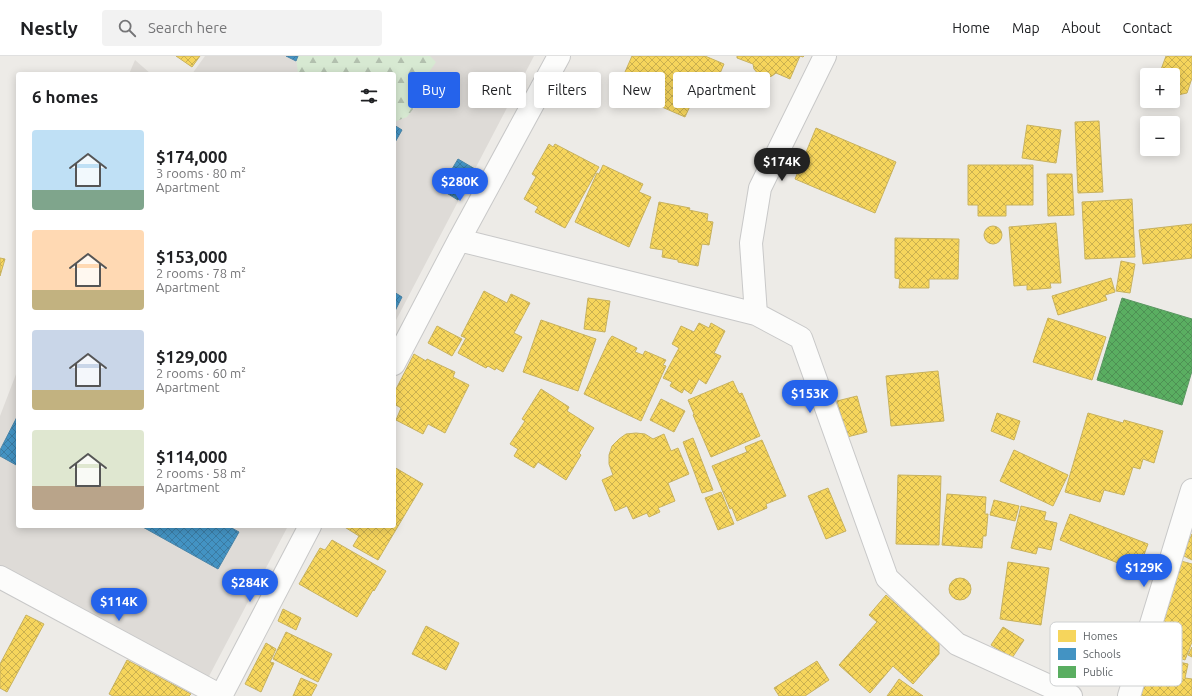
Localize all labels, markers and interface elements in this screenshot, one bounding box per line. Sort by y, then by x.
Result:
search box [102,10,382,46]
text: Nestly [20,17,78,39]
icon: search [116,17,138,39]
text: Search here [148,19,227,36]
text: Home [952,20,990,36]
text: Map [1012,20,1040,36]
text: About [1062,20,1101,36]
text: Contact [1123,20,1172,36]
map controls [1140,68,1180,156]
button: + [1140,68,1180,108]
chip: Buy [408,72,460,108]
chip: Rent [468,72,526,108]
chip: Filters [534,72,601,108]
chip: New [609,72,665,108]
chip: Apartment [673,72,770,108]
icon: filters [358,85,380,107]
text: 6 homes [32,87,98,106]
button: − [1140,116,1180,156]
icon: home [64,146,112,194]
text: $174,000 [156,147,227,166]
pin: $174K [754,148,810,182]
text: $174K [763,154,801,168]
text: 3 rooms · 80 m² [156,166,246,180]
pin: $280K [432,168,488,202]
text: $280K [441,174,479,188]
text: Apartment [156,180,220,194]
icon: home [64,246,112,294]
text: $153,000 [156,247,227,266]
text: 2 rooms · 78 m² [156,266,246,280]
text: Apartment [156,280,220,294]
icon: home [64,346,112,394]
text: $129,000 [156,347,227,366]
text: 2 rooms · 60 m² [156,366,246,380]
text: Apartment [156,380,220,394]
pin: $153K [782,380,838,414]
text: $153K [791,386,829,400]
icon: home [64,446,112,494]
text: $114,000 [156,447,227,466]
text: 2 rooms · 58 m² [156,466,246,480]
text: Apartment [156,480,220,494]
pin: $129K [1116,554,1172,588]
text: $129K [1125,560,1163,574]
pin: $284K [222,569,278,603]
text: $284K [231,575,269,589]
pin: $114K [91,588,147,622]
text: $114K [100,594,138,608]
legend [1050,622,1182,686]
text: Homes [1083,630,1118,642]
text: Schools [1083,648,1121,660]
text: Public [1083,666,1113,678]

